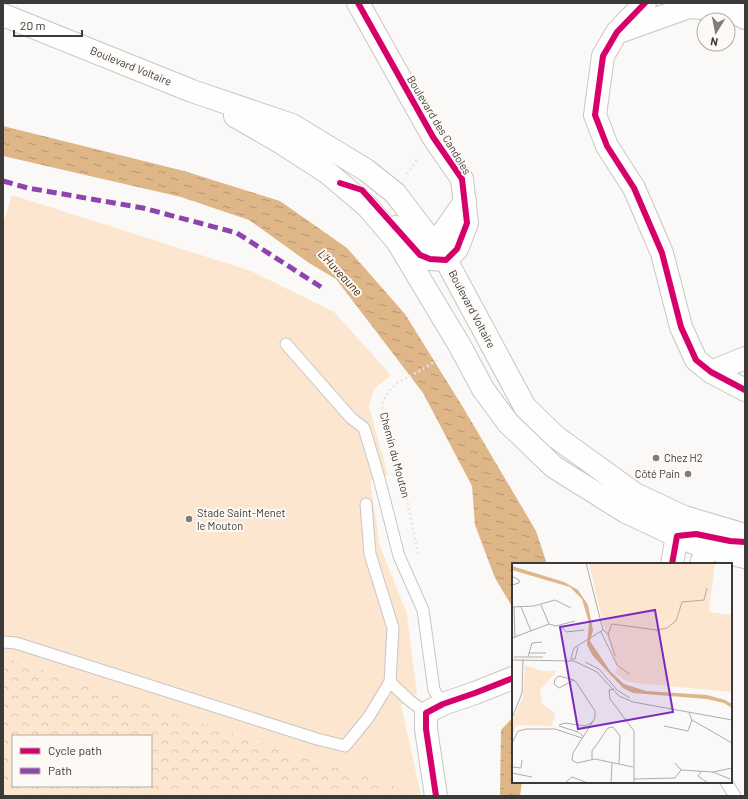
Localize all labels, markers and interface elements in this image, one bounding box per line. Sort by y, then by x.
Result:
scale bar [14,12,82,38]
north arrow [696,12,736,52]
text: 20 m [20,18,46,32]
text: N [709,35,719,49]
street label: Boulevard Voltaire [89,43,174,88]
street label: Boulevard des Candoles [405,73,474,176]
water label: L'Huveaune [316,246,366,298]
street label: Boulevard Voltaire [446,267,499,350]
street label: Chemin du Mouton [378,411,413,499]
place label: Chez H2 [664,451,703,464]
marker: Chez H2 [651,453,661,463]
place label: Côté Pain [635,467,680,480]
marker: Côté Pain [683,469,693,479]
place label: Stade Saint-Menet le Mouton [197,506,285,532]
marker: Stade Saint-Menet le Mouton [184,514,194,524]
inset map [512,563,732,783]
legend [12,735,152,787]
text: Cycle path [48,743,102,757]
text: Path [48,763,72,777]

